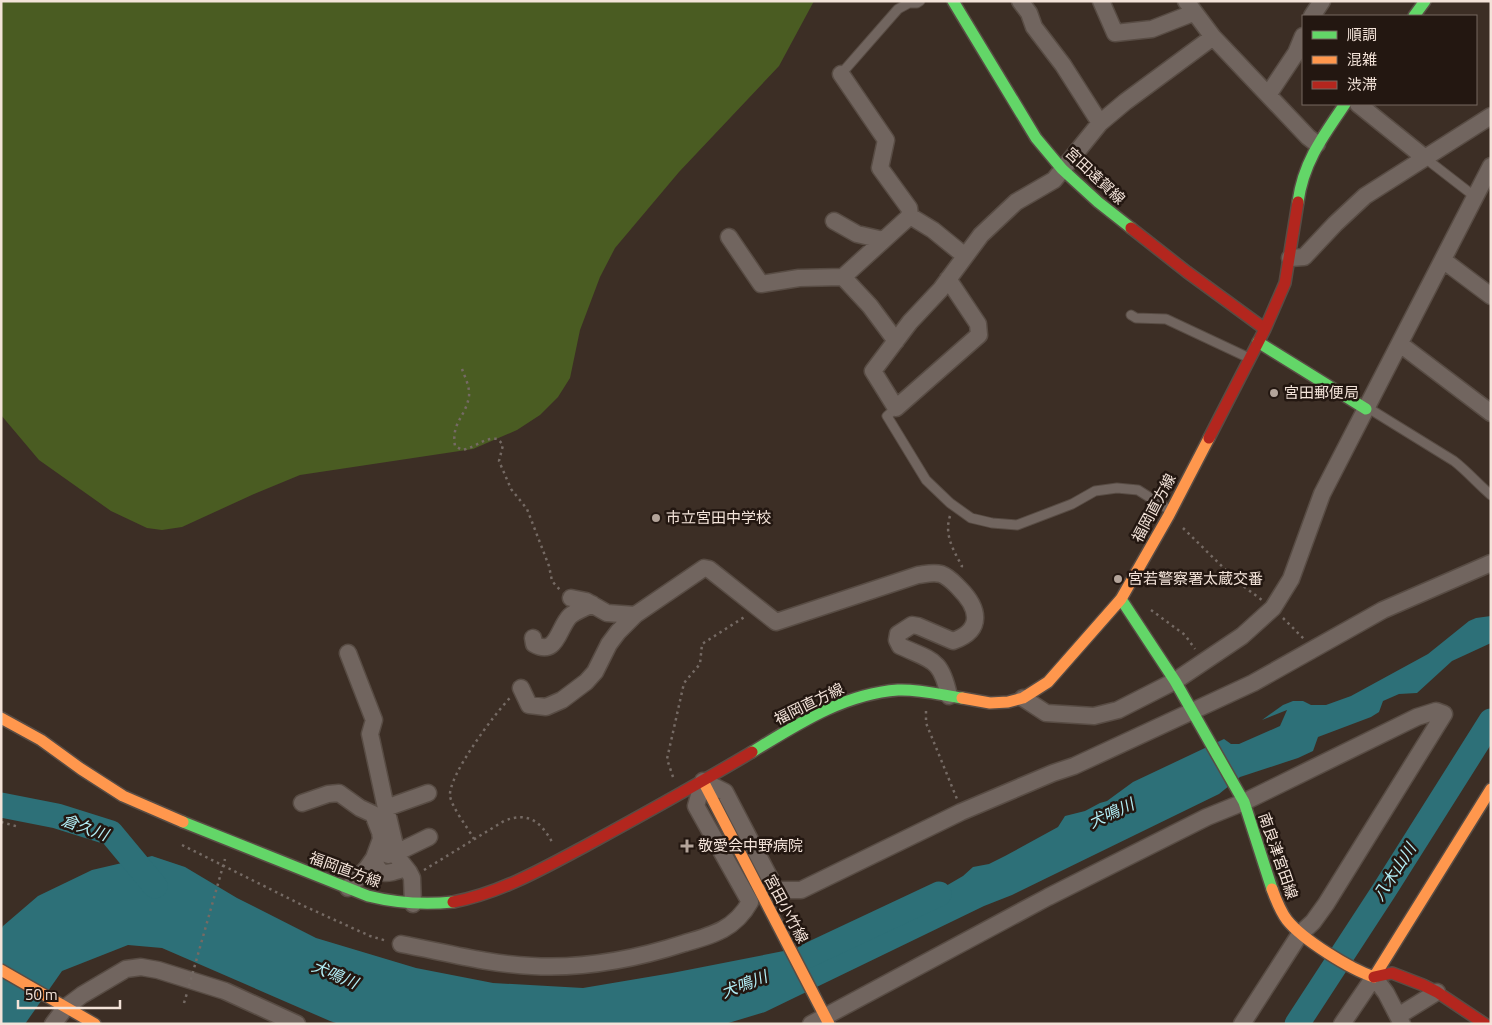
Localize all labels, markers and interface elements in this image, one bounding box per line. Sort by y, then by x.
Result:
legend [1302,15,1477,105]
text: 順調 [1347,23,1377,46]
text: 混雑 [1347,48,1377,71]
text: 渋滞 [1347,73,1377,96]
street label: 宮田遠賀線 [1060,142,1131,210]
place label: 宮田郵便局 [1284,381,1359,404]
marker: 宮田郵便局 [1268,387,1280,399]
street label: 福岡直方線 [1126,469,1181,546]
place label: 市立宮田中学校 [666,506,771,529]
marker: 市立宮田中学校 [650,512,662,524]
place label: 宮若警察署太蔵交番 [1128,567,1263,590]
marker: 宮若警察署太蔵交番 [1112,573,1124,585]
street label: 福岡直方線 [770,677,848,730]
water label: 犬鳴川 [1084,791,1140,834]
water label: 倉久川 [58,808,114,847]
street label: 南良津宮田線 [1253,810,1304,902]
place label: 敬愛会中野病院 [698,834,803,857]
water label: 八木山川 [1367,837,1423,905]
marker: 敬愛会中野病院 [680,839,694,853]
street label: 福岡直方線 [306,846,384,893]
street label: 宮田小竹線 [759,870,814,947]
water label: 犬鳴川 [308,954,364,995]
water label: 犬鳴川 [717,963,773,1004]
scale bar [18,978,120,1010]
text: 50 m [25,983,58,1006]

